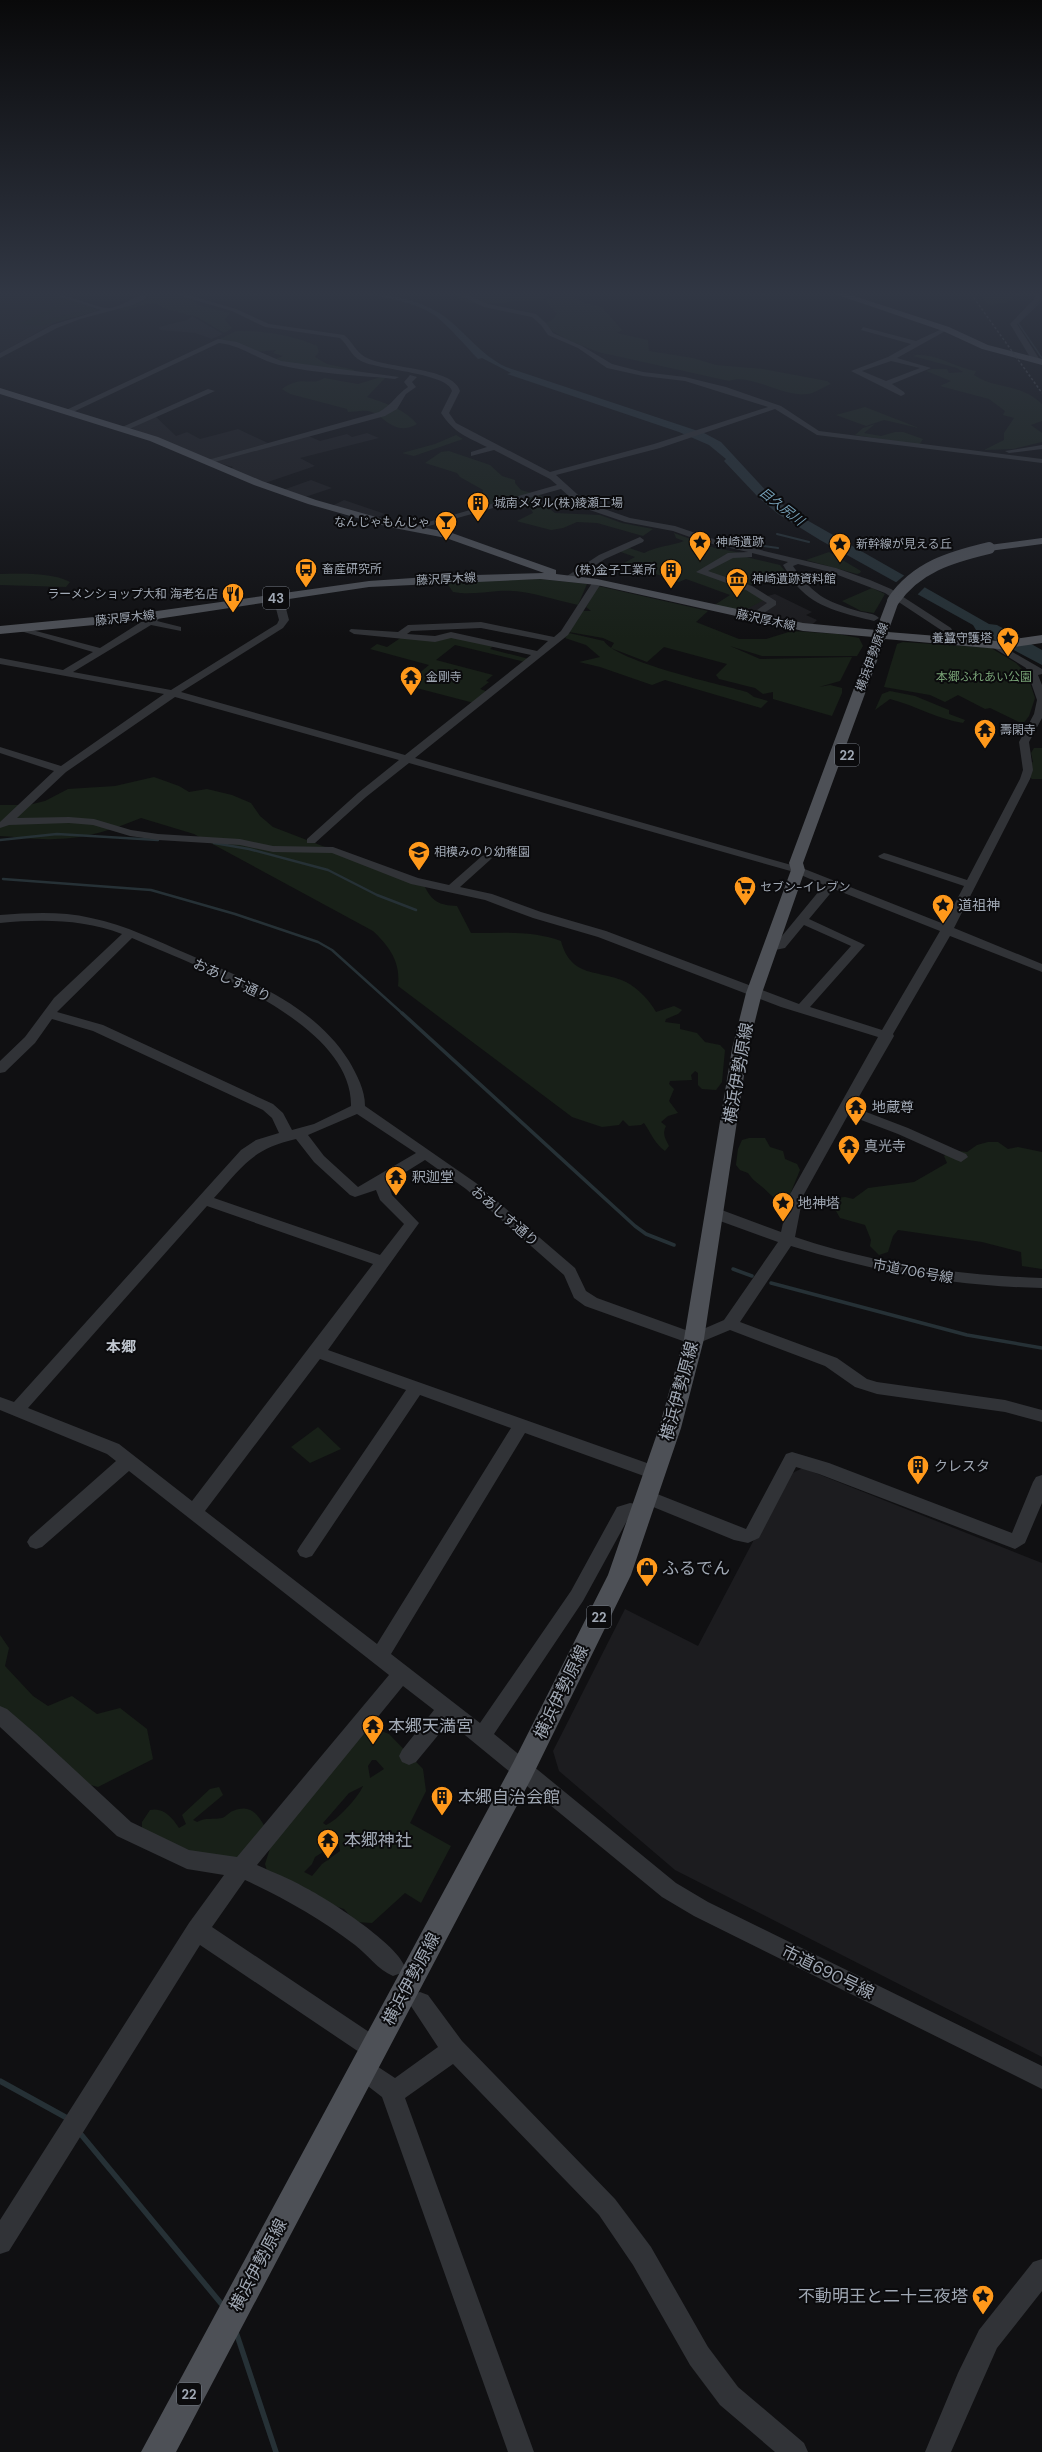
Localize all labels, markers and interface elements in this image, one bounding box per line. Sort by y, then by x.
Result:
water label: 目久尻川 [756,484,809,530]
building icon: 城南メタル(株)綾瀬工場 [465,490,491,523]
place label: 城南メタル(株)綾瀬工場 [494,495,623,511]
bar icon: なんじゃもんじゃ [433,509,459,542]
place label: なんじゃもんじゃ [334,514,430,530]
place icon: 神崎遺跡 [687,529,713,562]
place icon: 新幹線が見える丘 [827,531,853,564]
place label: 神崎遺跡 [716,534,764,550]
place label: 新幹線が見える丘 [856,536,952,552]
bus stop icon: 畜産研究所 [293,556,319,589]
building icon: (株)金子工業所 [658,557,684,590]
place label: 畜産研究所 [322,561,382,577]
place label: (株)金子工業所 [575,562,656,578]
museum icon: 神崎遺跡資料館 [724,566,750,599]
street label: 藤沢厚木線 [416,569,476,589]
place label: 神崎遺跡資料館 [752,571,836,587]
restaurant icon: ラーメンショップ大和 海老名店 [220,581,246,614]
place label: ラーメンショップ大和 海老名店 [47,586,218,602]
road number: 43 [263,587,289,609]
street label: 藤沢厚木線 [735,606,797,634]
street label: 藤沢厚木線 [94,607,156,629]
street label: 横浜伊勢原線 [852,620,892,694]
place icon: 養蠶守護塔 [995,625,1021,658]
place label: 養蠶守護塔 [932,630,992,646]
temple icon: 金剛寺 [398,664,424,697]
place label: 金剛寺 [426,669,462,685]
park label: 本郷ふれあい公園 [936,669,1032,685]
temple icon: 壽閑寺 [972,717,998,750]
place label: 壽閑寺 [1000,722,1036,738]
road number: 22 [835,744,859,766]
school or university icon: 相模みのり幼稚園 [406,839,432,872]
place label: 相模みのり幼稚園 [434,844,530,860]
supermarket icon: セブン-イレブン [732,874,758,907]
place label: セブン-イレブン [760,879,851,895]
place icon: 道祖神 [930,892,956,925]
place label: 道祖神 [958,896,1000,914]
street label: おあしす通り [190,954,274,1006]
street label: 横浜伊勢原線 [718,1021,758,1125]
temple icon: 地蔵尊 [843,1094,869,1127]
place label: 地蔵尊 [872,1098,914,1116]
temple icon: 真光寺 [836,1133,862,1166]
place label: 真光寺 [864,1137,906,1155]
temple icon: 釈迦堂 [383,1164,409,1197]
place label: 釈迦堂 [412,1168,454,1186]
street label: おあしす通り [467,1182,543,1250]
place icon: 地神塔 [770,1190,796,1223]
place label: 地神塔 [798,1194,840,1212]
street label: 市道706号線 [871,1255,955,1287]
district label: 本郷 [106,1337,136,1357]
street label: 横浜伊勢原線 [655,1339,703,1443]
building icon: クレスタ [905,1453,931,1486]
place label: クレスタ [934,1457,990,1475]
shop icon: ふるでん [634,1555,660,1588]
place label: ふるでん [662,1557,730,1579]
road number: 22 [587,1606,611,1628]
street label: 横浜伊勢原線 [529,1641,593,1743]
temple icon: 本郷天満宮 [360,1713,386,1746]
place label: 本郷天満宮 [388,1715,473,1737]
building icon: 本郷自治会館 [429,1784,455,1817]
place label: 本郷自治会館 [458,1786,560,1808]
temple icon: 本郷神社 [315,1827,341,1860]
place label: 本郷神社 [344,1829,412,1851]
street label: 横浜伊勢原線 [377,1929,445,2029]
street label: 市道690号線 [778,1940,878,2004]
street label: 横浜伊勢原線 [224,2215,292,2315]
place icon: 不動明王と二十三夜塔 [970,2283,996,2316]
place label: 不動明王と二十三夜塔 [798,2285,968,2307]
road number: 22 [177,2383,201,2405]

